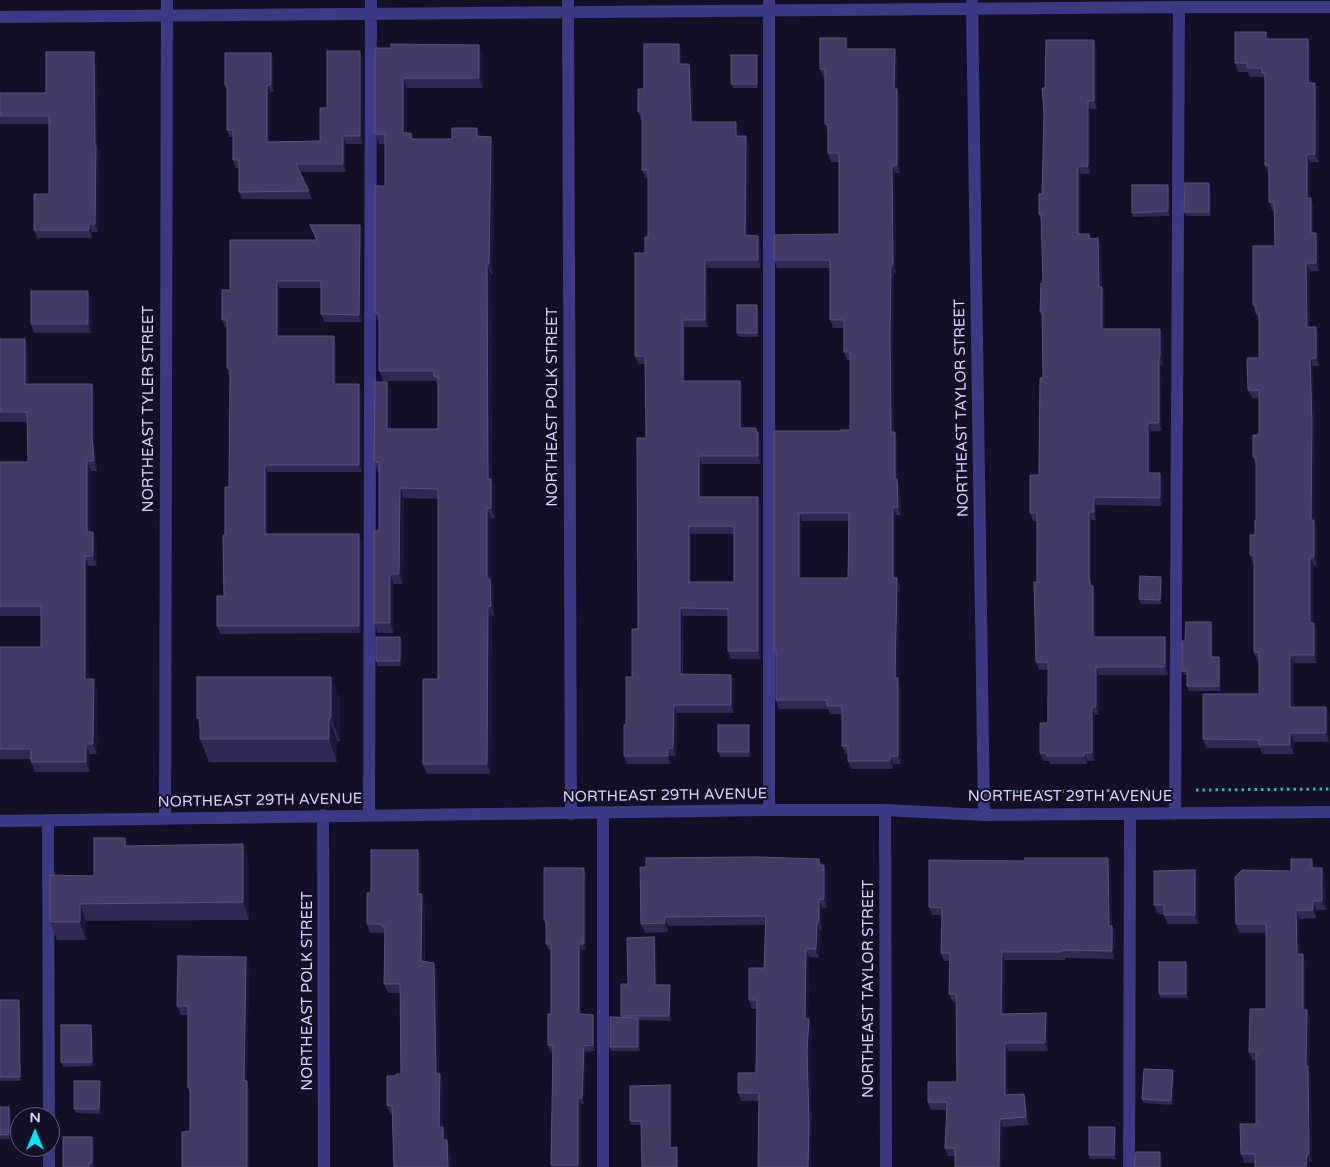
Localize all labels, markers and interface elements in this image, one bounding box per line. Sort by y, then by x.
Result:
street label: NORTHEAST TAYLOR STREET [951,299,973,517]
street label: NORTHEAST TYLER STREET [140,306,158,512]
street label: NORTHEAST POLK STREET [544,307,562,507]
street label: NORTHEAST 29TH AVENUE [563,785,767,807]
street label: NORTHEAST 29TH AVENUE [968,788,1172,806]
street label: NORTHEAST 29TH AVENUE [158,790,362,812]
street label: NORTHEAST TAYLOR STREET [860,880,878,1098]
street label: NORTHEAST POLK STREET [299,891,317,1091]
north arrow [10,1107,60,1157]
text: N [29,1109,41,1126]

